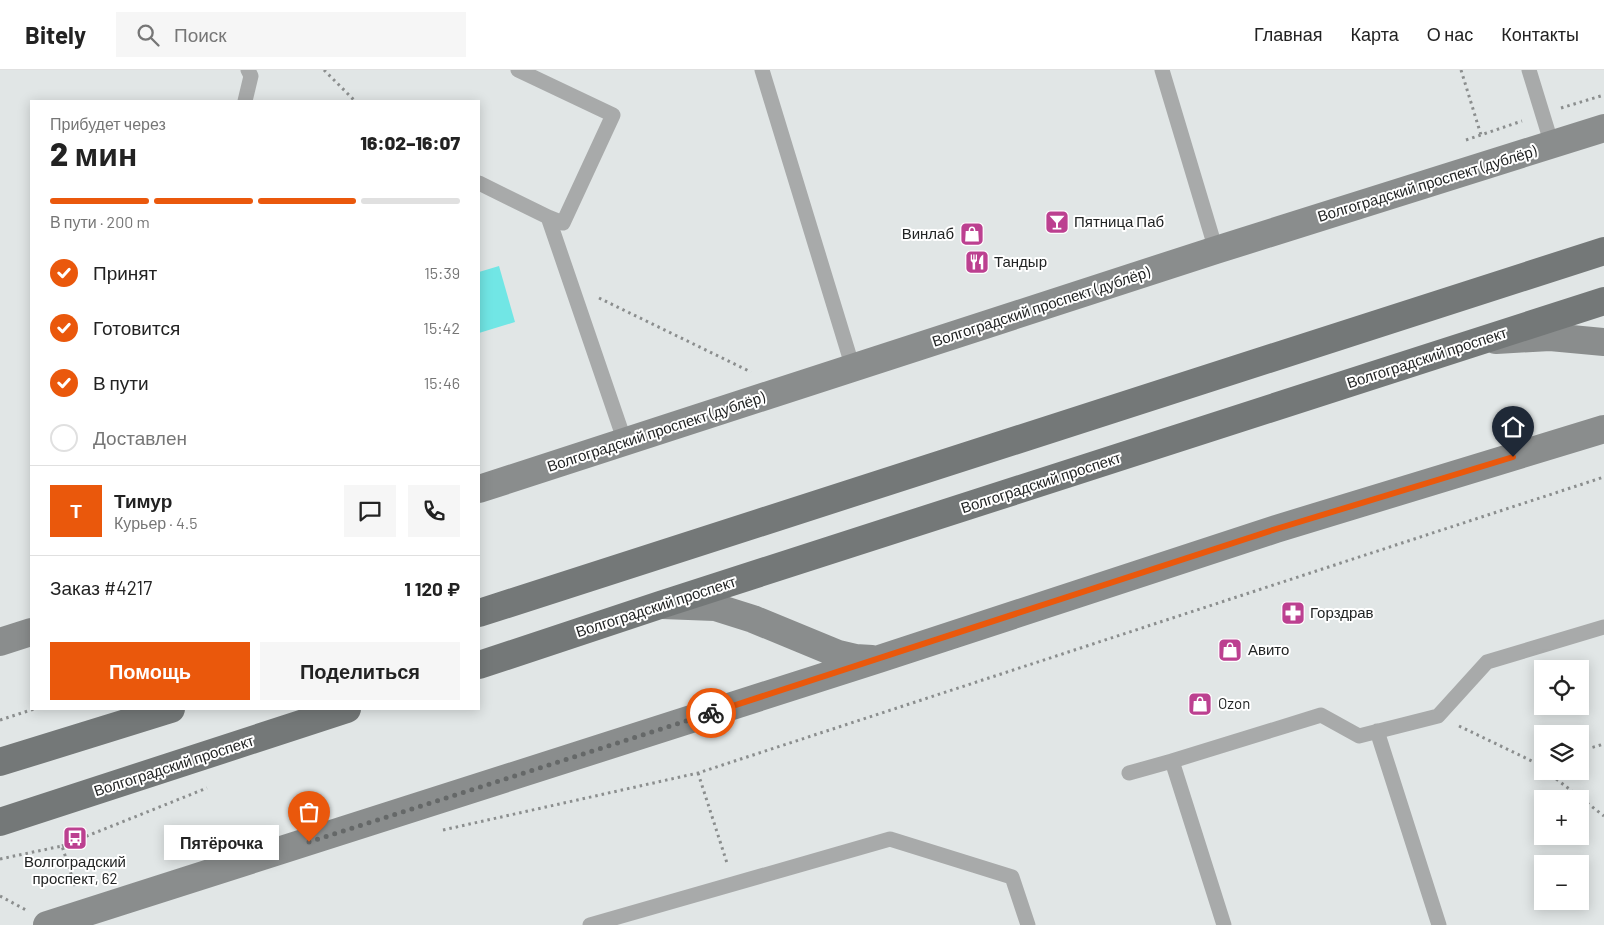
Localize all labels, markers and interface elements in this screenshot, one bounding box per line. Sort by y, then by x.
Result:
search box [116,12,466,57]
text: Bitely [25,20,86,49]
icon: search [134,21,162,49]
text: Поиск [174,23,227,46]
text: Главная [1254,23,1323,45]
text: Карта [1351,23,1399,45]
text: О нас [1427,23,1473,45]
text: Контакты [1501,23,1579,45]
text: Прибудет через [50,114,166,133]
text: 16:02–16:07 [360,131,460,154]
text: 2 мин [50,134,137,172]
street label: Волгоградский проспект (дублёр) [1315,141,1538,225]
bar icon: Пятница Паб [1044,209,1070,235]
text: В пути · 200 m [50,212,150,231]
place label: Пятница Паб [1074,212,1164,230]
shop icon: Винлаб [959,221,985,247]
place label: Винлаб [902,224,954,242]
restaurant icon: Тандыр [964,249,990,275]
place label: Тандыр [994,252,1047,270]
icon: check [50,259,78,287]
text: Принят [93,261,157,284]
street label: Волгоградский проспект (дублёр) [930,262,1152,350]
text: 15:39 [424,263,460,282]
icon: check [50,314,78,342]
text: Готовится [93,316,180,339]
text: 15:42 [423,318,460,337]
street label: Волгоградский проспект [1344,323,1509,391]
icon: check [50,369,78,397]
text: В пути [93,371,149,394]
text: 15:46 [424,373,460,392]
street label: Волгоградский проспект (дублёр) [545,387,767,475]
pin [1492,406,1534,457]
icon: home [1499,413,1527,441]
text: Доставлен [93,426,187,449]
street label: Волгоградский проспект [958,448,1123,516]
button: chat [344,485,396,537]
button: phone [408,485,460,537]
text: Тимур [114,489,172,512]
text: Т [70,499,82,522]
text: Курьер · 4.5 [114,513,197,532]
street label: Волгоградский проспект [573,572,738,640]
text: Заказ #4217 [50,576,152,599]
text: 1 120 ₽ [404,577,460,600]
pharmacy icon: Горздрав [1280,600,1306,626]
place label: Горздрав [1310,603,1374,621]
shop icon: Авито [1217,637,1243,663]
place label: Авито [1248,640,1289,658]
button: Помощь [50,642,250,700]
button: Поделиться [260,642,460,700]
map controls [1534,660,1589,910]
button: locate [1534,660,1589,715]
courier [686,688,736,738]
shop icon: Ozon [1187,691,1213,717]
place label: Ozon [1218,694,1250,712]
icon: bike [697,699,725,727]
button: layers [1534,725,1589,780]
street label: Волгоградский проспект [91,731,256,799]
button: + [1534,790,1589,845]
pin [288,791,330,842]
icon: bag [295,798,323,826]
callout: Пятёрочка [164,824,279,860]
bus stop icon: Волгоградский проспект, 62 [62,825,88,851]
text: Пятёрочка [180,833,263,852]
place label: Волгоградский проспект, 62 [24,852,126,887]
button: − [1534,855,1589,910]

